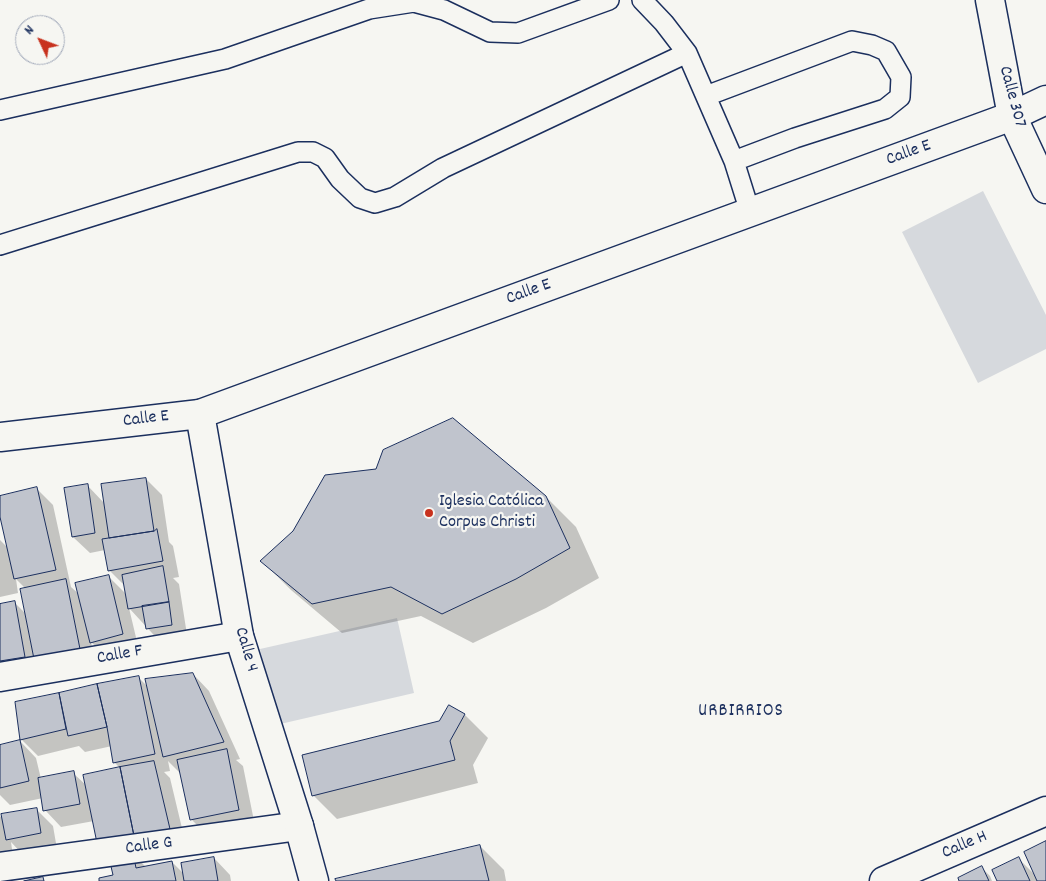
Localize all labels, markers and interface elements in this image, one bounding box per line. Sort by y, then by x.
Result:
north arrow [15,15,65,65]
text: N [20,21,39,40]
street label: Calle 307 [992,64,1030,130]
street label: Calle E [884,136,934,172]
street label: Calle E [504,275,554,311]
street label: Calle E [122,406,170,434]
place label: Iglesia Católica Corpus Christi [439,492,543,534]
marker: Iglesia Católica Corpus Christi [423,507,435,519]
street label: Calle 4 [228,625,262,675]
street label: Calle F [95,641,145,671]
district label: URBIRRIOS [697,701,785,723]
street label: Calle H [939,827,991,865]
street label: Calle G [124,833,174,861]

